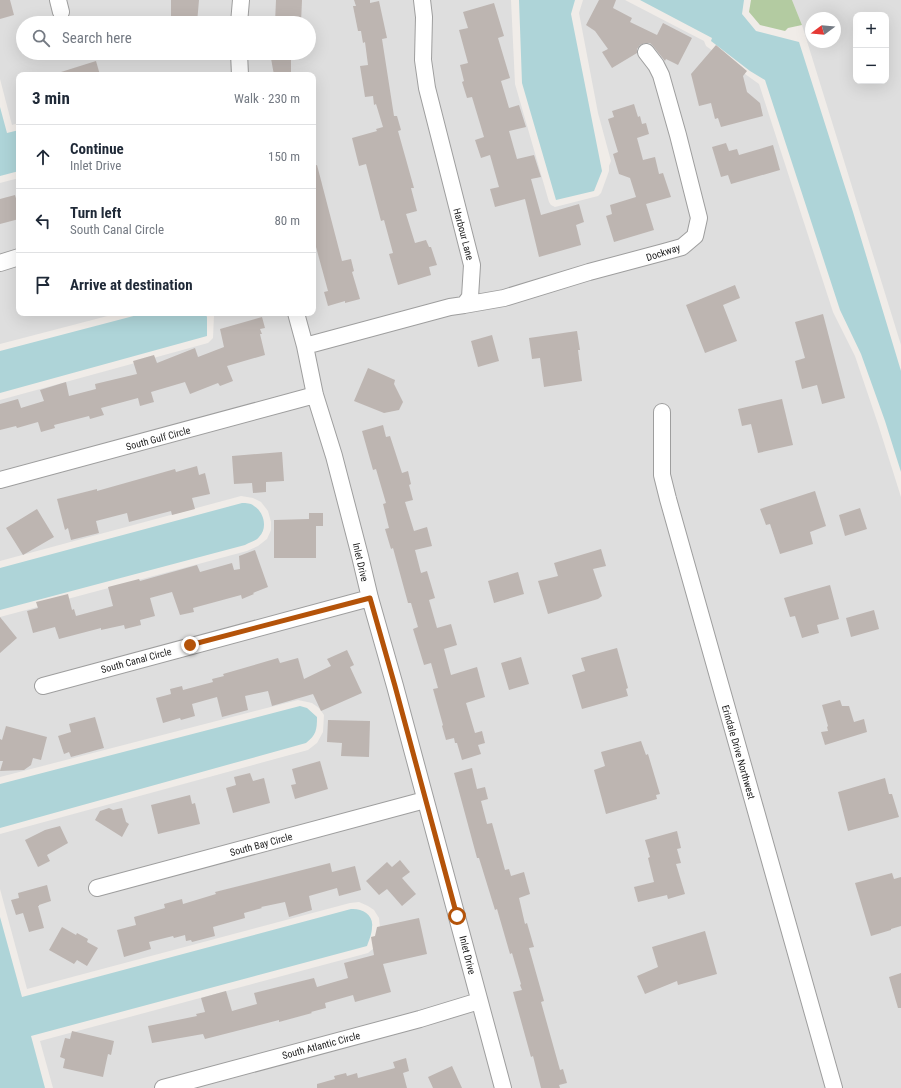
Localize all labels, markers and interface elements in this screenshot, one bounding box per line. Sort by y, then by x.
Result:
north arrow [805,12,841,48]
map controls [853,12,889,84]
button: + [853,12,889,48]
search box [16,16,316,60]
icon: search [30,27,52,49]
text: Search here [62,29,132,47]
button: − [853,48,889,84]
text: 3 min [32,88,70,108]
text: Walk · 230 m [234,91,300,106]
text: Continue [70,140,124,158]
icon: ahead [32,146,54,168]
text: 150 m [268,149,300,164]
text: Inlet Drive [70,158,121,173]
text: Turn left [70,204,121,222]
street label: Harbour Lane [451,207,476,262]
icon: left [32,210,54,232]
text: 80 m [274,213,300,228]
text: South Canal Circle [70,222,164,237]
street label: Dockway [645,242,682,263]
icon: arrive [32,274,54,296]
text: Arrive at destination [70,276,193,294]
street label: South Gulf Circle [125,425,192,452]
street label: Inlet Drive [351,542,370,583]
route end [181,636,199,654]
street label: South Canal Circle [100,646,173,675]
street label: Erindale Drive Northwest [720,704,757,801]
street label: South Bay Circle [229,831,294,858]
route start [448,907,466,925]
street label: Inlet Drive [457,935,478,976]
street label: South Atlantic Circle [281,1030,362,1061]

